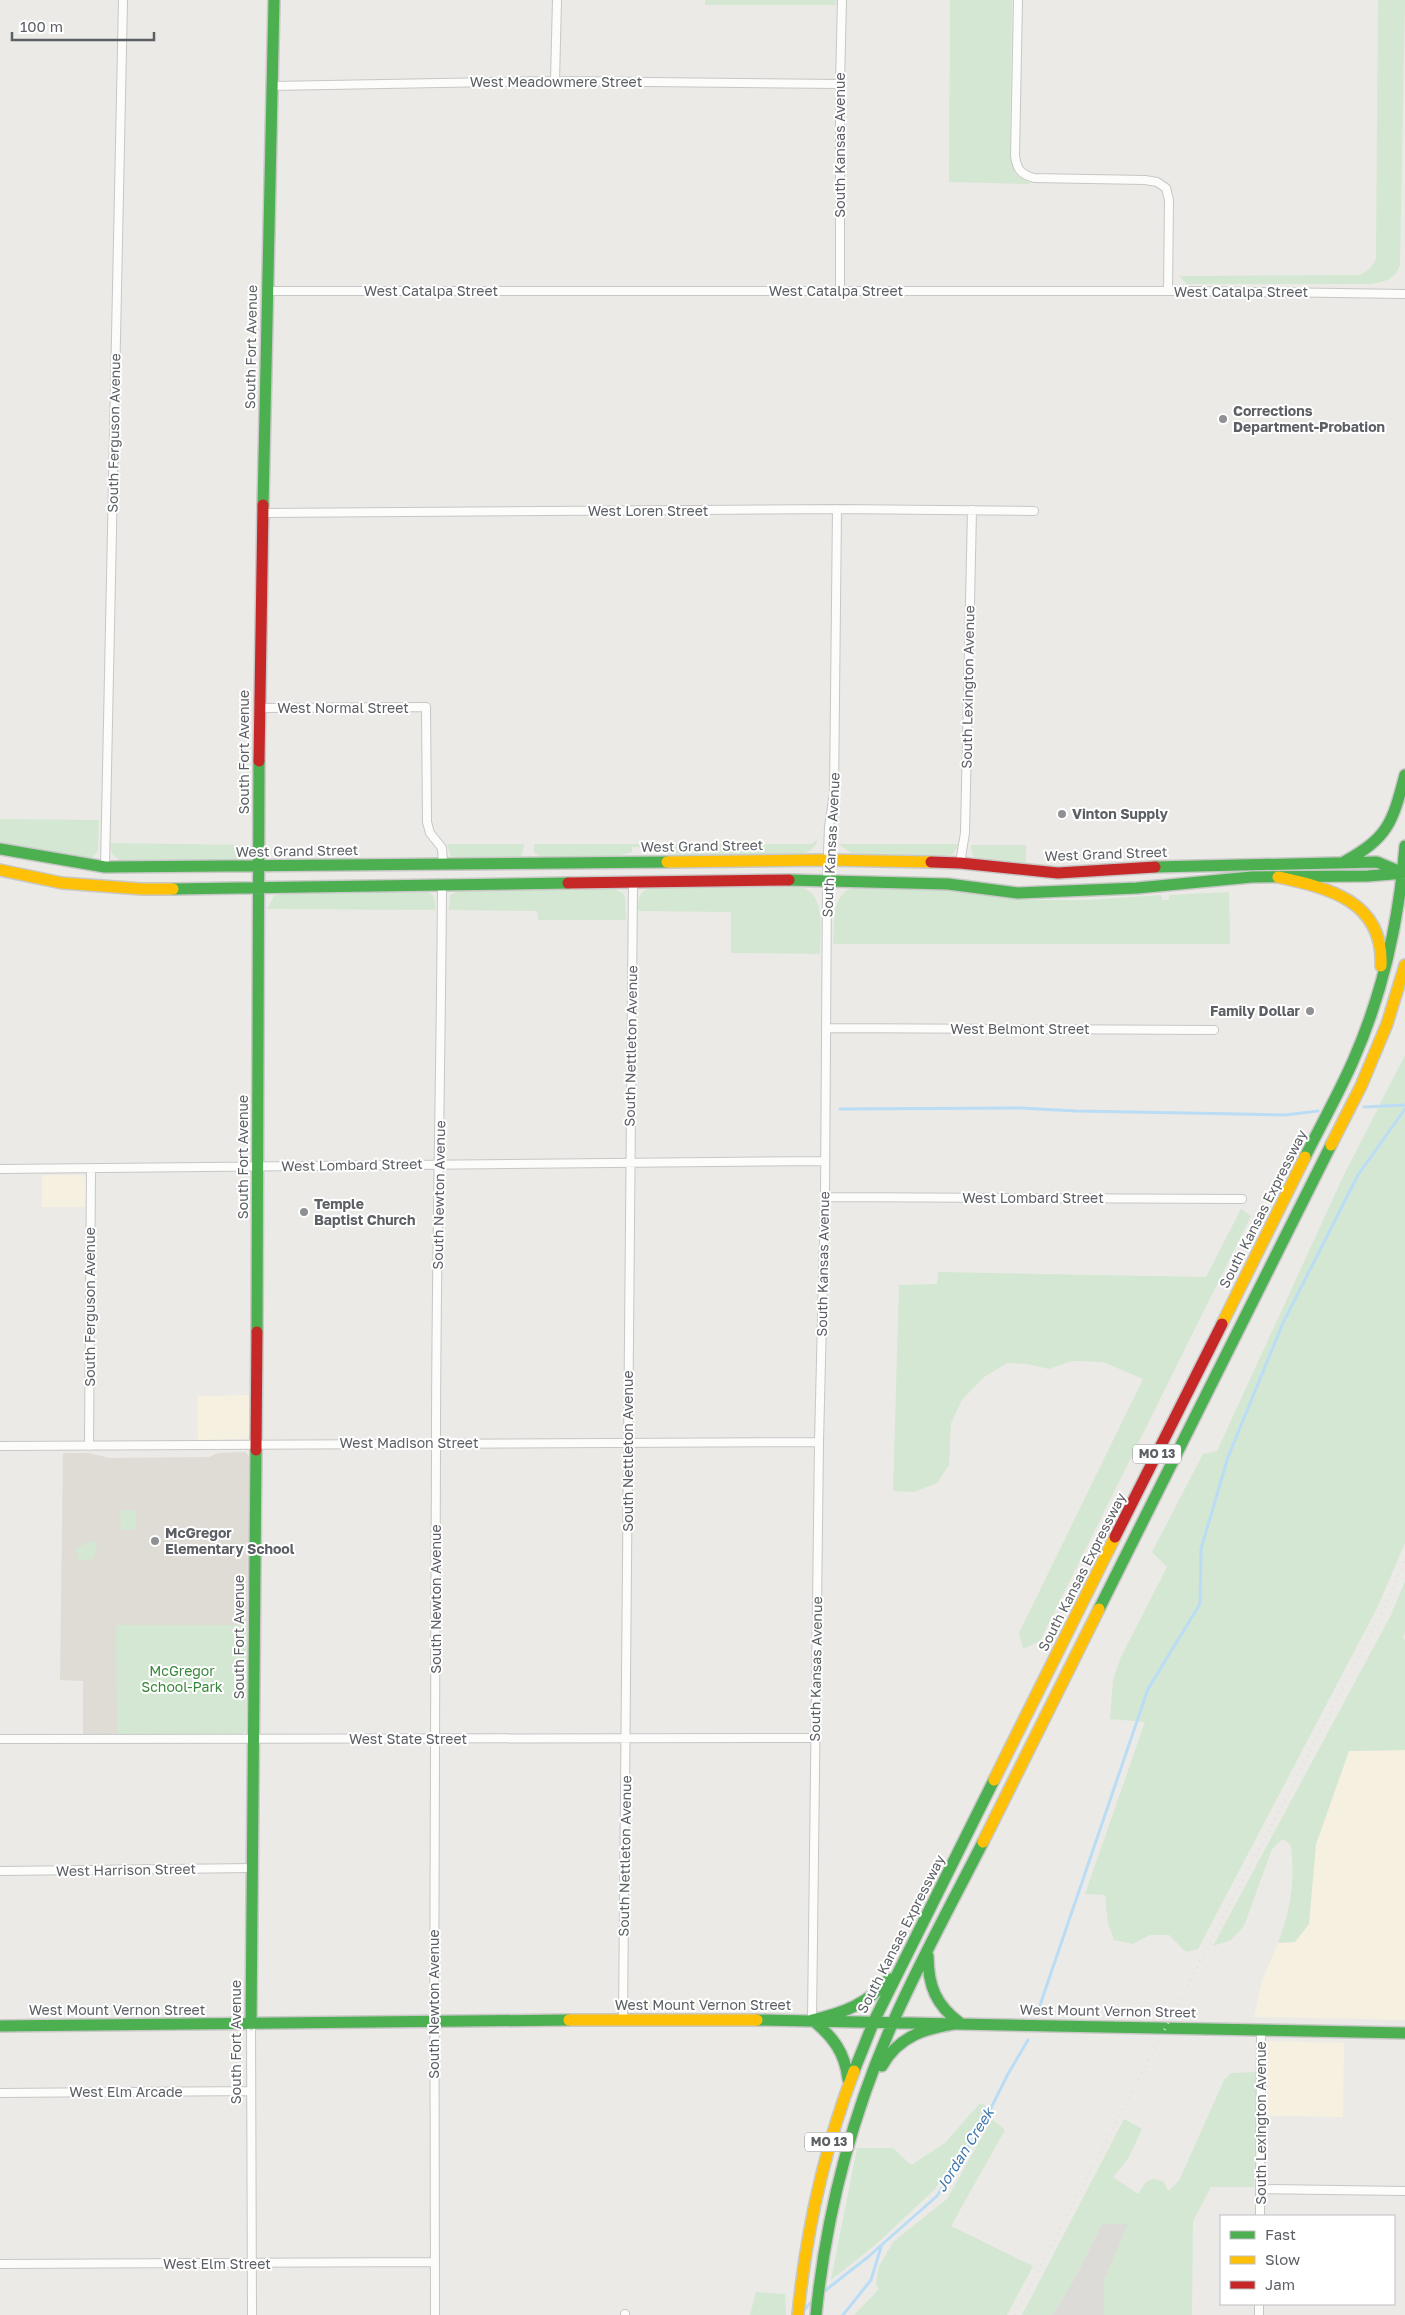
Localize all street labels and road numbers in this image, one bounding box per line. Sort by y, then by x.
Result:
street label: South Kansas Avenue [831,72,848,218]
street label: West Meadowmere Street [470,73,642,90]
street label: West Catalpa Street [364,282,498,299]
street label: West Catalpa Street [769,282,903,299]
street label: West Catalpa Street [1174,283,1308,300]
street label: South Fort Avenue [241,285,260,409]
street label: South Ferguson Avenue [104,353,123,513]
street label: West Loren Street [588,502,708,519]
street label: South Lexington Avenue [958,605,977,769]
street label: South Fort Avenue [235,690,252,814]
street label: West Normal Street [277,699,409,716]
street label: South Kansas Avenue [818,772,843,918]
street label: West Grand Street [640,836,764,855]
street label: West Grand Street [235,841,359,860]
street label: West Grand Street [1044,843,1168,864]
street label: South Nettleton Avenue [621,965,640,1127]
street label: West Belmont Street [950,1020,1090,1037]
street label: South Fort Avenue [234,1095,251,1219]
street label: South Newton Avenue [429,1120,448,1270]
street label: South Kansas Expressway [1215,1127,1310,1291]
street label: West Lombard Street [281,1155,423,1174]
street label: West Lombard Street [962,1189,1104,1206]
street label: South Kansas Avenue [813,1191,832,1337]
street label: South Ferguson Avenue [81,1227,98,1387]
street label: South Nettleton Avenue [619,1370,636,1532]
street label: West Madison Street [339,1434,479,1451]
road number: MO 13 [1133,1445,1181,1464]
street label: South Kansas Expressway [1034,1490,1129,1654]
street label: South Newton Avenue [427,1524,444,1674]
street label: South Fort Avenue [230,1575,247,1699]
street label: South Kansas Avenue [806,1596,825,1742]
street label: West State Street [349,1730,467,1747]
street label: South Nettleton Avenue [615,1775,634,1937]
street label: South Kansas Expressway [853,1852,948,2016]
street label: West Harrison Street [56,1860,196,1879]
street label: South Newton Avenue [425,1929,442,2079]
street label: South Fort Avenue [227,1980,244,2104]
street label: West Mount Vernon Street [615,1996,791,2013]
street label: West Mount Vernon Street [1020,2000,1196,2021]
street label: West Mount Vernon Street [29,2001,205,2018]
street label: South Lexington Avenue [1252,2041,1269,2205]
street label: West Elm Arcade [69,2083,183,2100]
road number: MO 13 [805,2132,853,2152]
street label: West Elm Street [163,2255,271,2272]

